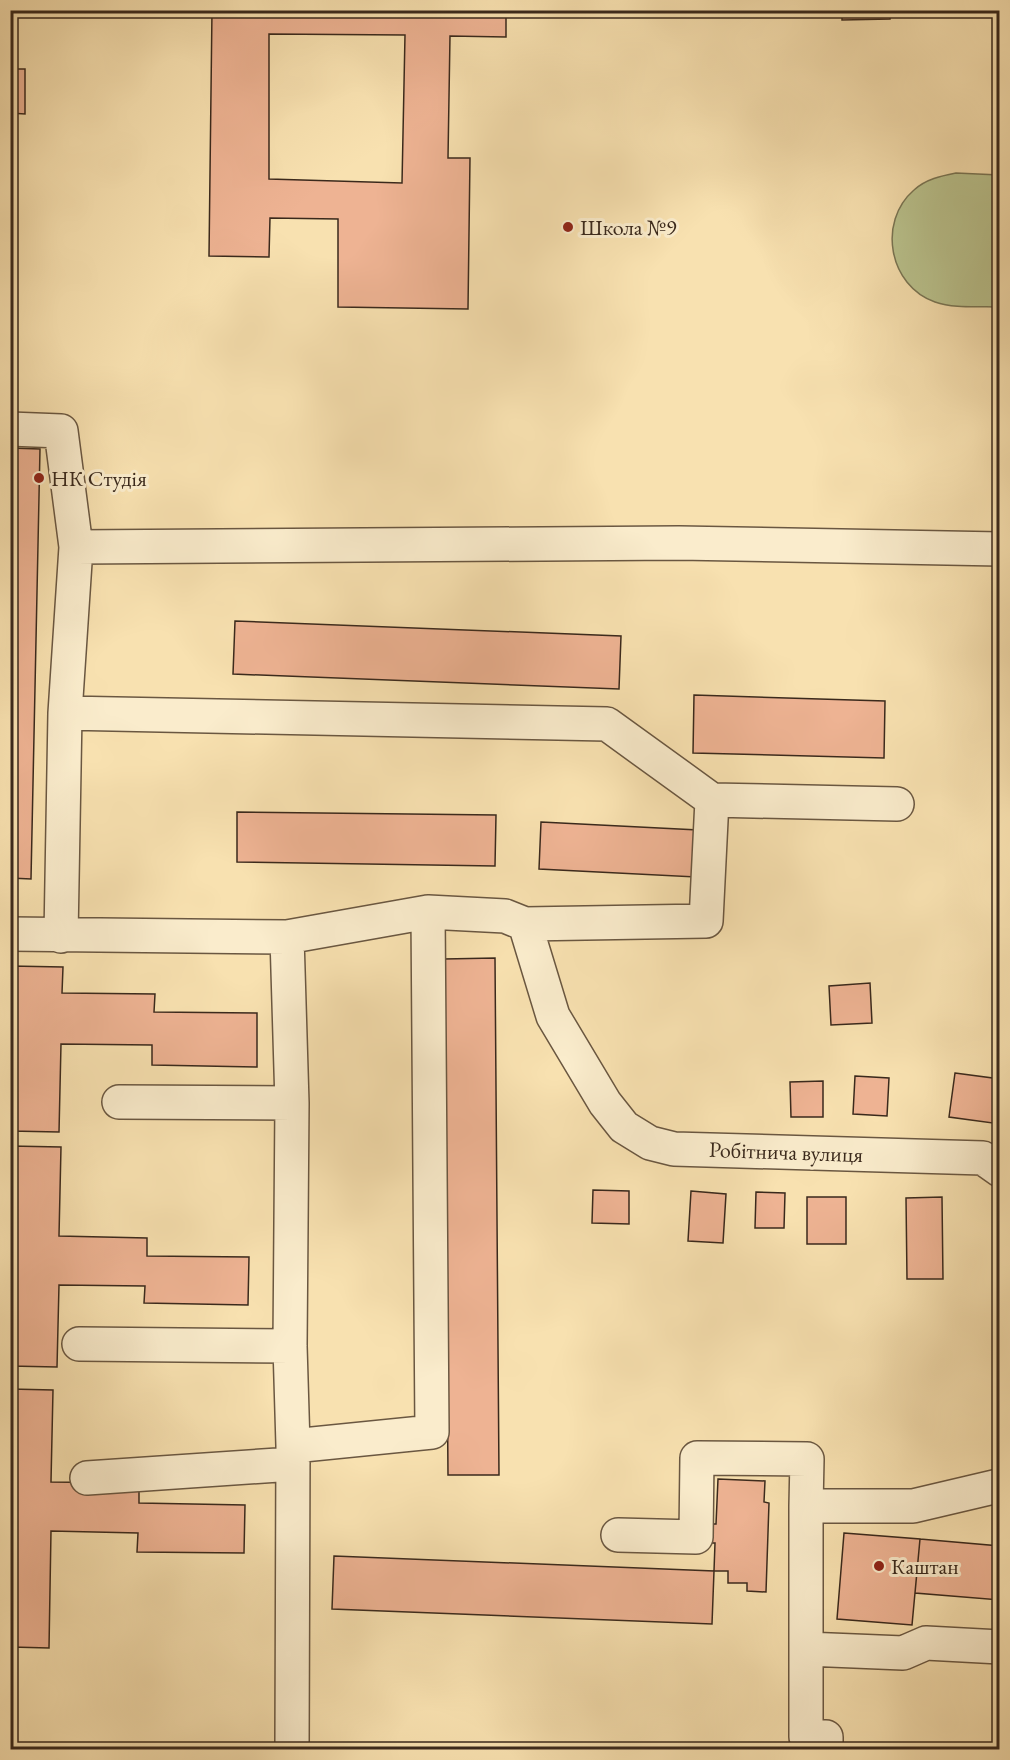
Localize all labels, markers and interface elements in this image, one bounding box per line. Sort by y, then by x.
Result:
place label: Школа №9 [580,213,677,242]
marker: Школа №9 [561,220,575,234]
place label: НК Студія [51,464,147,493]
marker: НК Студія [32,471,46,485]
street label: Робітнича вулиця [708,1135,864,1169]
place label: Каштан [891,1552,959,1581]
marker: Каштан [872,1559,886,1573]

